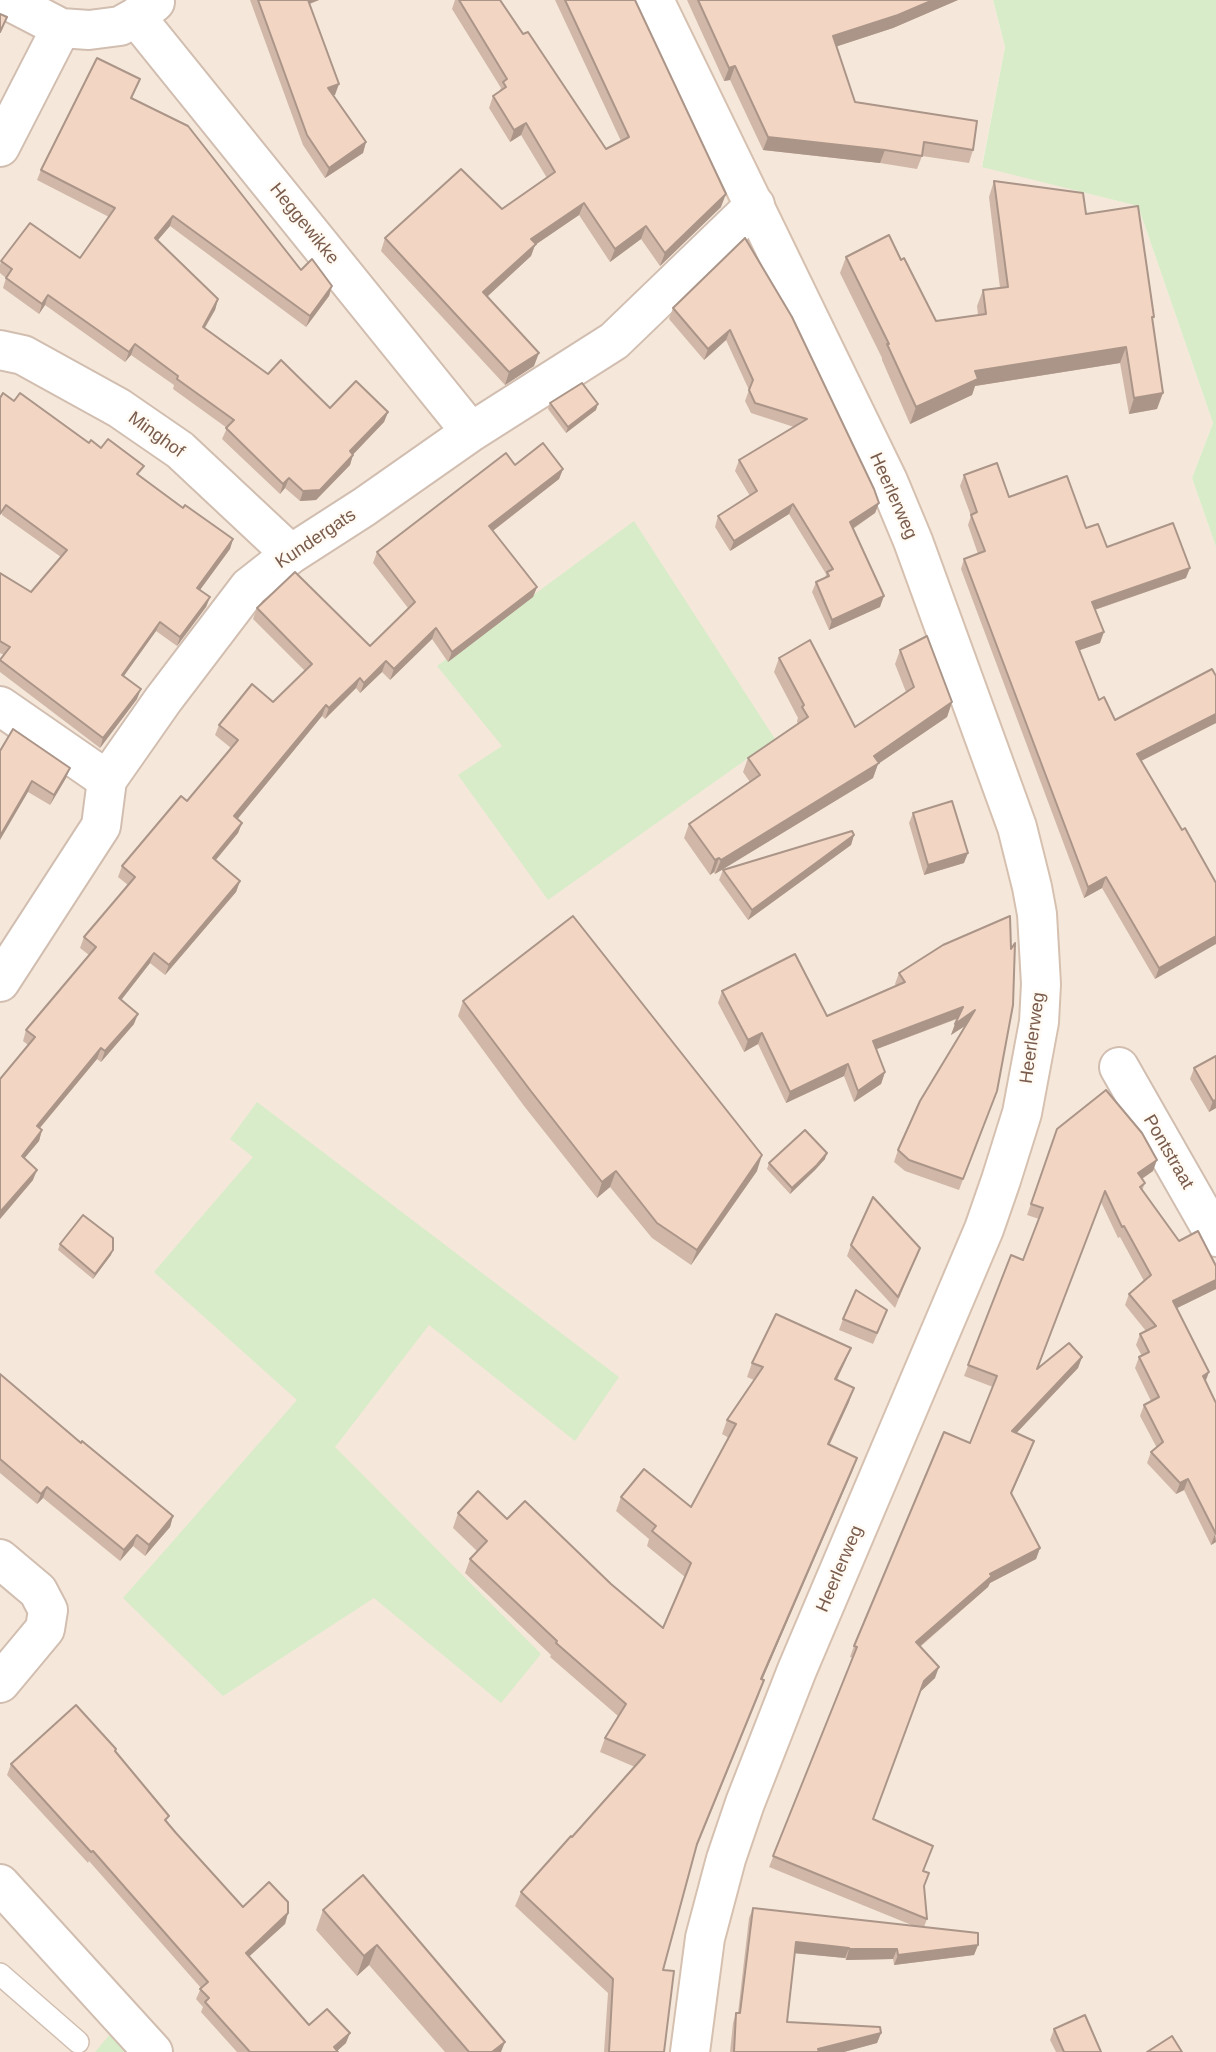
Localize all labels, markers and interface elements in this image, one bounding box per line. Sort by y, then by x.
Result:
street label: Heggewikke [265,179,343,269]
street label: Minghof [124,407,188,463]
street label: Heerlerweg [864,450,922,542]
street label: Kundergats [272,504,360,574]
street label: Heerlerweg [1016,991,1050,1085]
street label: Pontstraat [1138,1111,1198,1193]
street label: Heerlerweg [812,1522,868,1616]

